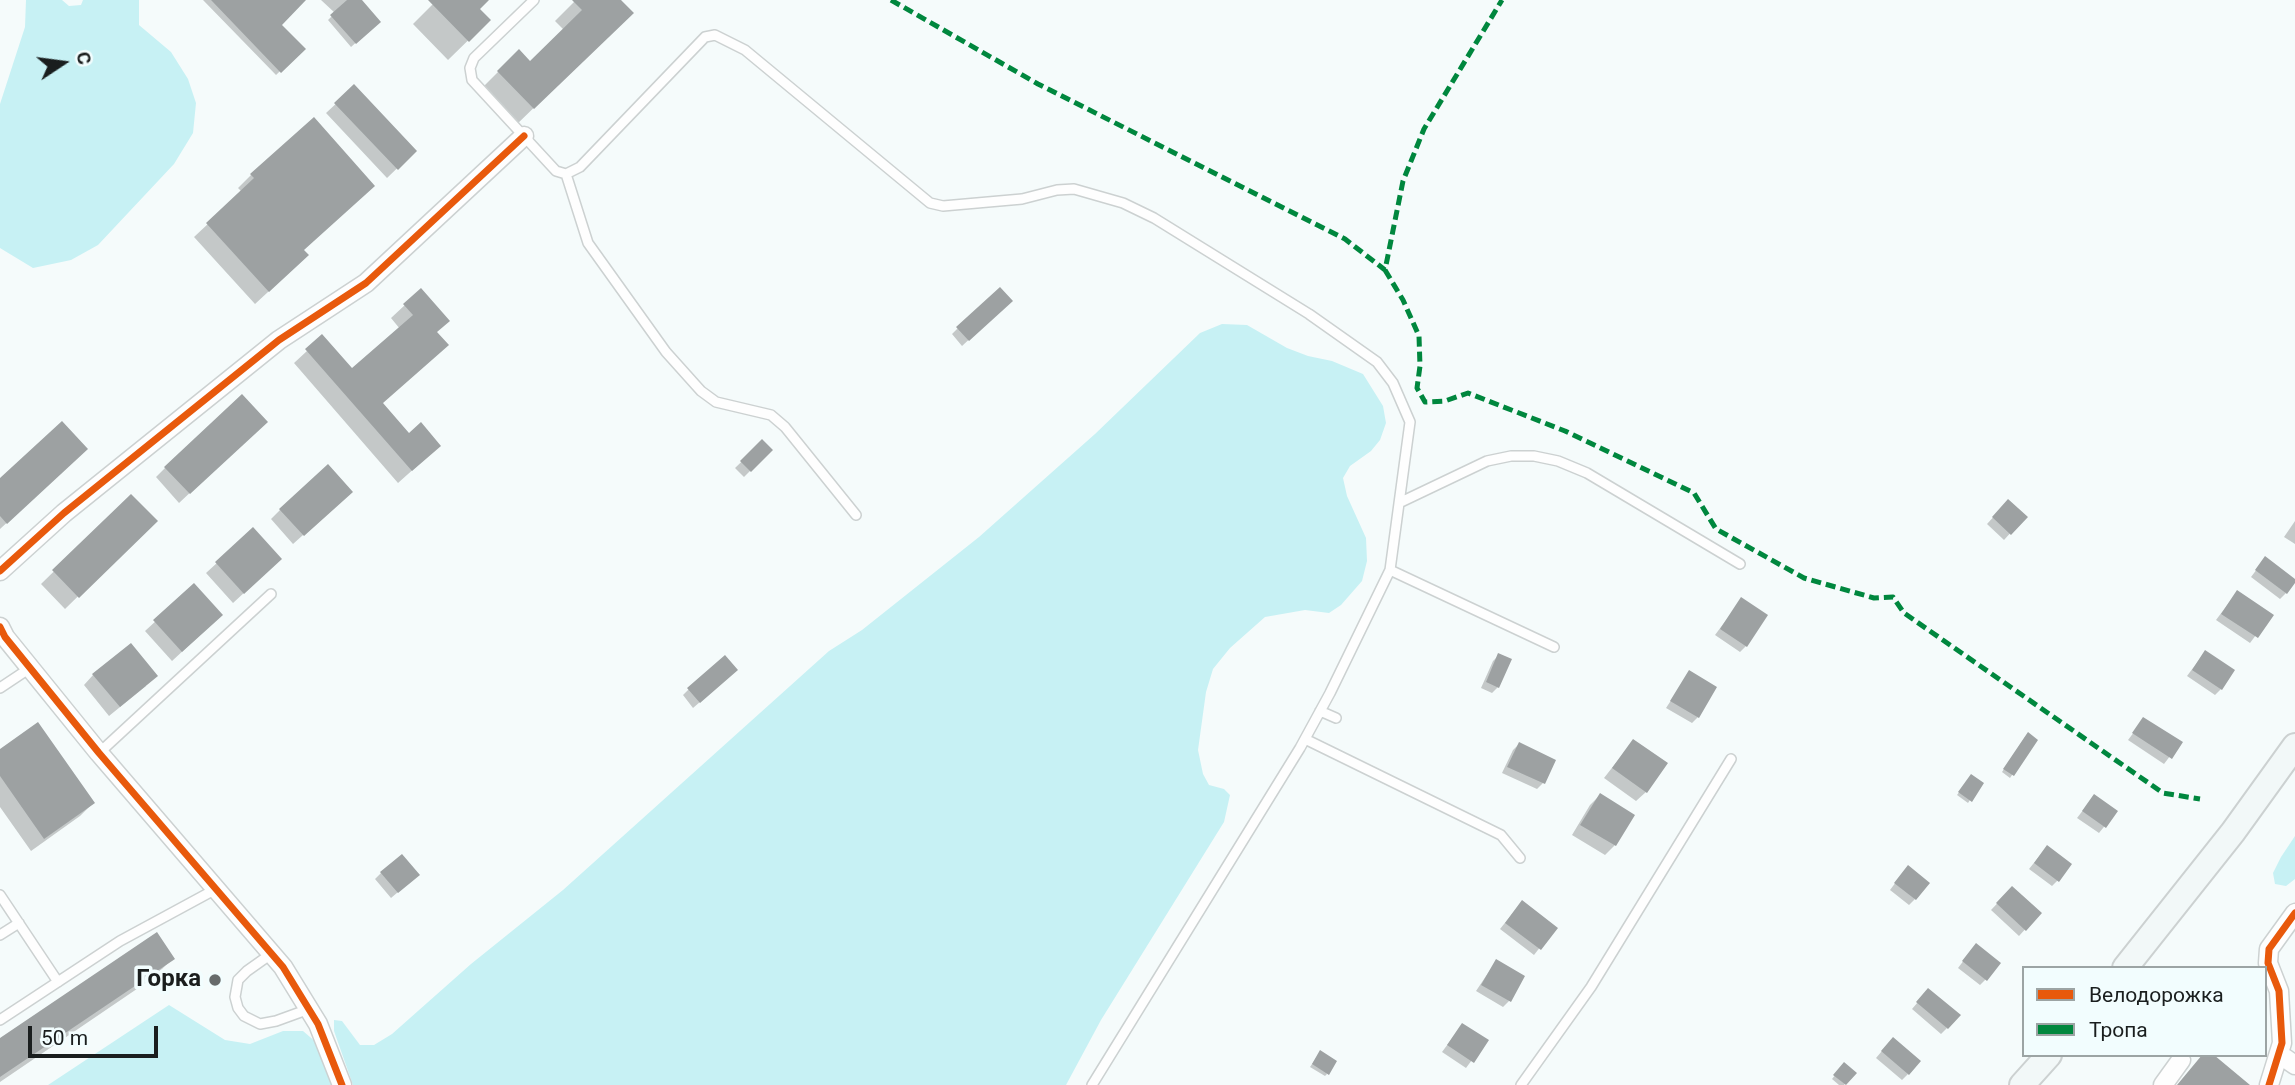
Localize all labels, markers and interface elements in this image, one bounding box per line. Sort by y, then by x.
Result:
north arrow [28,28,98,98]
text: С [71,50,97,67]
place label: Горка [136,966,201,994]
legend [2022,966,2267,1057]
marker: Горка [207,972,223,988]
text: Велодорожка [2089,983,2224,1007]
scale bar [32,1012,161,1056]
text: Тропа [2089,1018,2148,1042]
text: 50 m [41,1026,88,1050]

